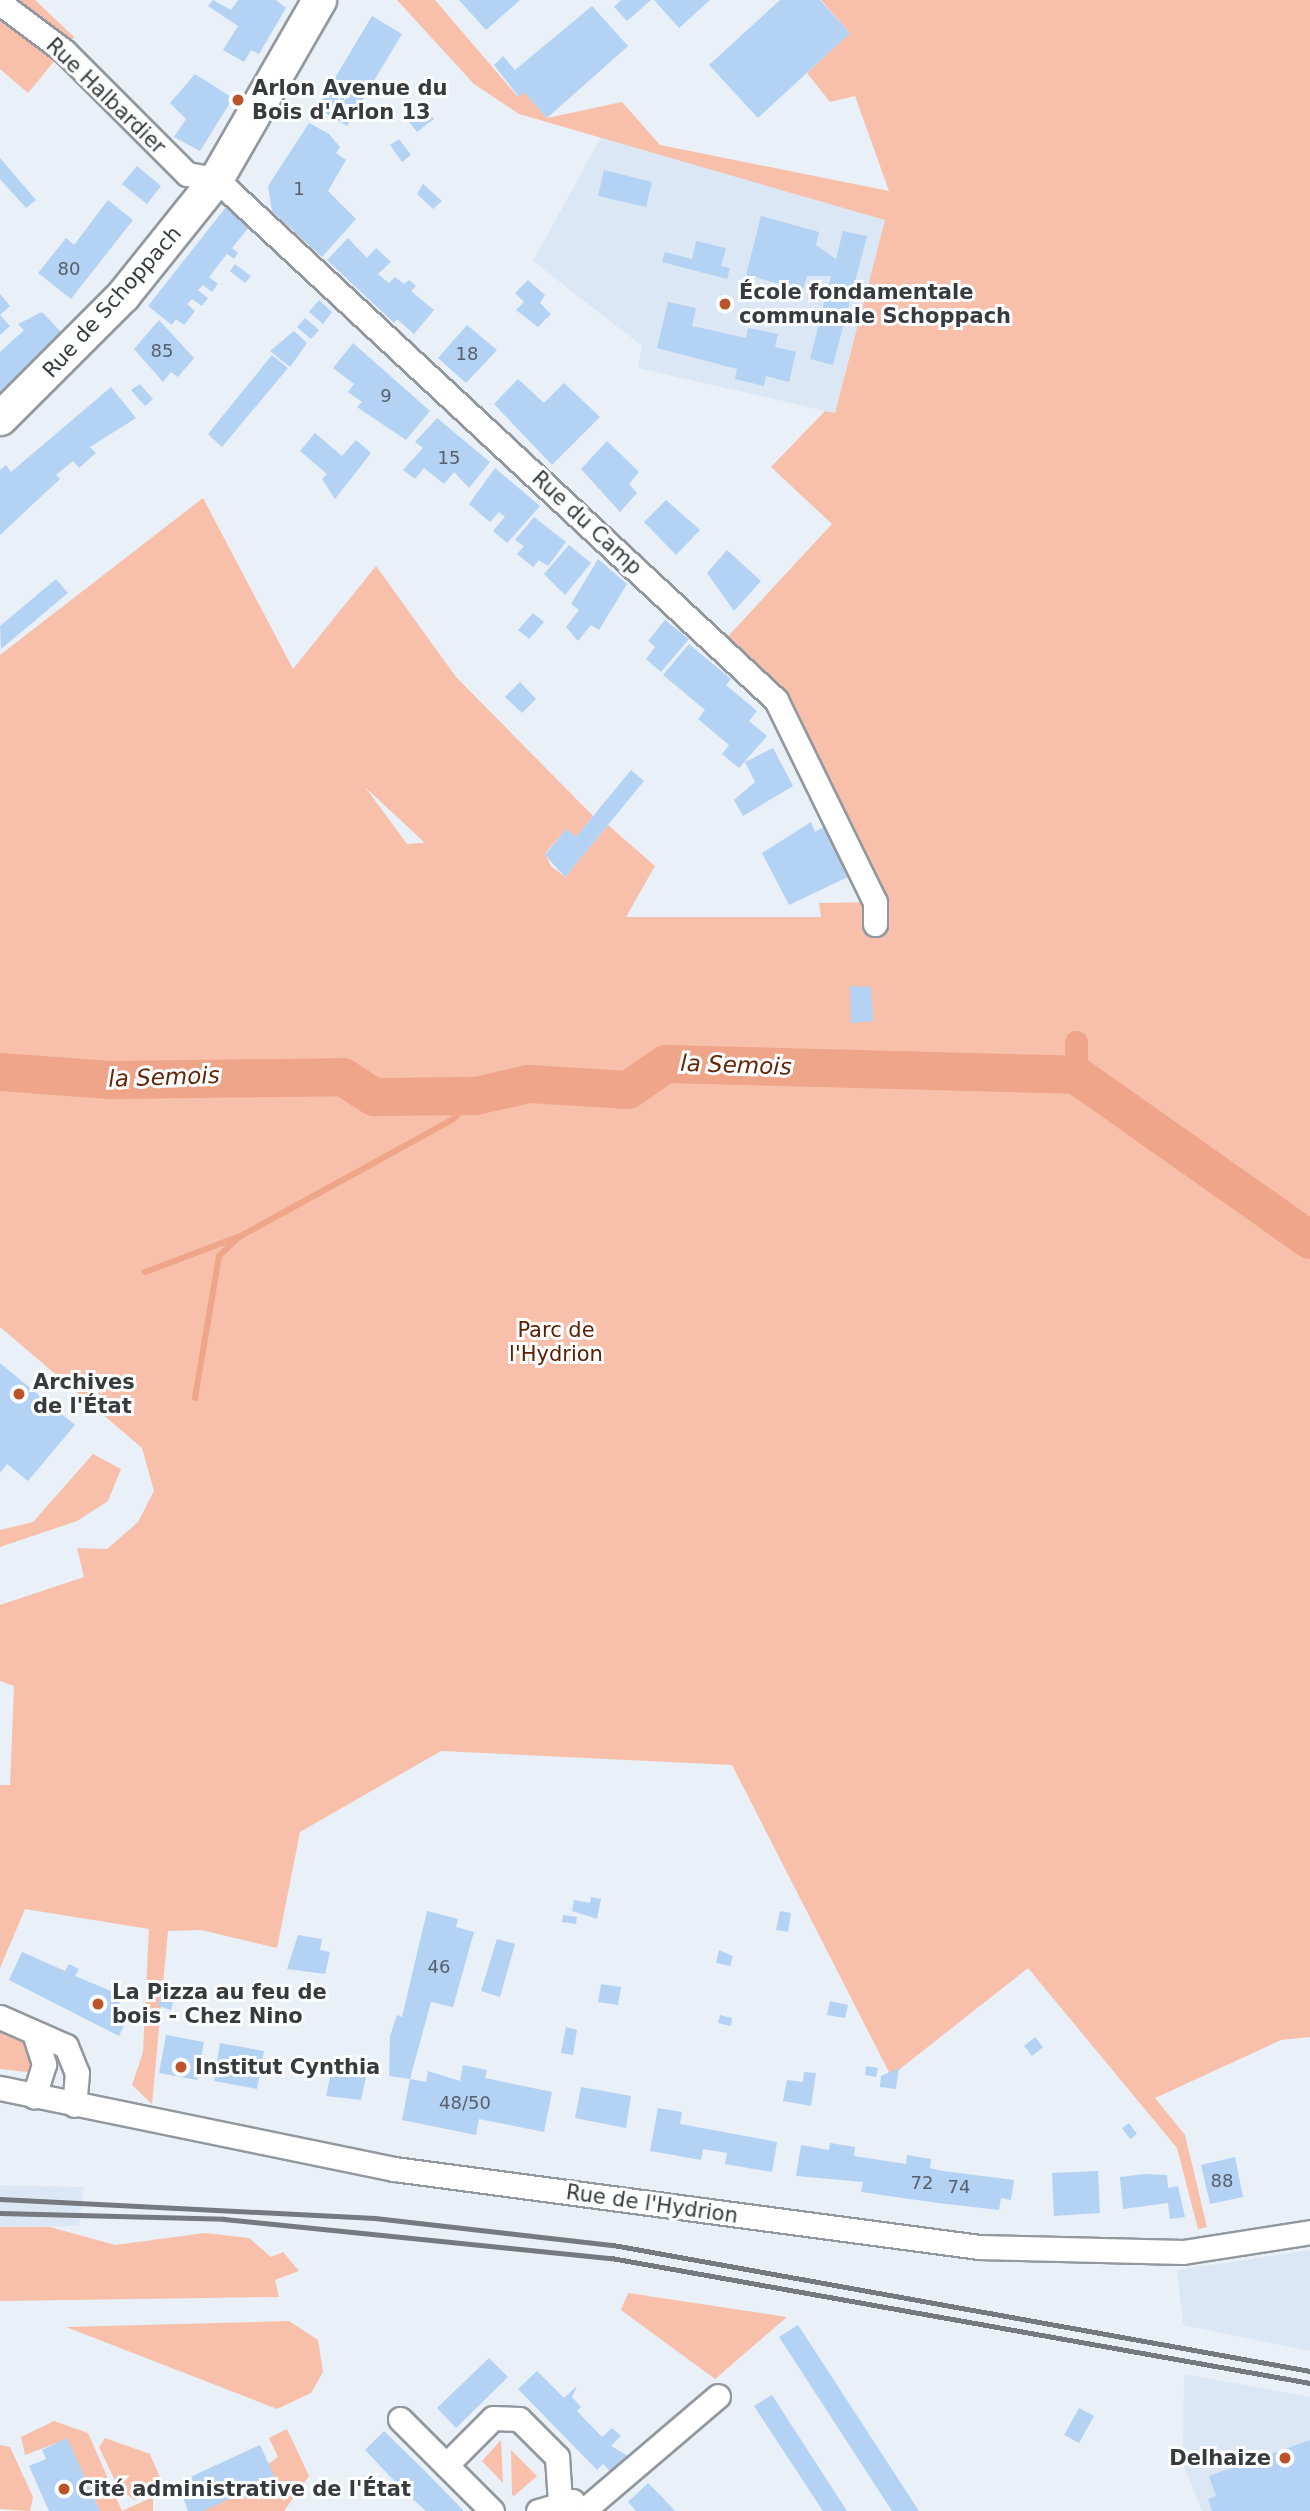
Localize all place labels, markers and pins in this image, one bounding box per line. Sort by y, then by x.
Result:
place label: Arlon Avenue du Bois d'Arlon 13 [252,75,447,125]
marker: Arlon Avenue du Bois d'Arlon 13 [230,92,246,108]
place label: École fondamentale communale Schoppach [739,279,1011,329]
marker: École fondamentale communale Schoppach [717,296,733,312]
place label: Archives de l'État [33,1369,135,1419]
marker: Archives de l'État [11,1386,27,1402]
place label: La Pizza au feu de bois - Chez Nino [112,1979,327,2029]
marker: La Pizza au feu de bois - Chez Nino [90,1996,106,2012]
place label: Institut Cynthia [195,2054,380,2080]
marker: Institut Cynthia [173,2059,189,2075]
place label: Delhaize [1169,2445,1271,2471]
marker: Delhaize [1277,2450,1293,2466]
place label: Cité administrative de l'État [78,2476,411,2502]
marker: Cité administrative de l'État [56,2481,72,2497]

